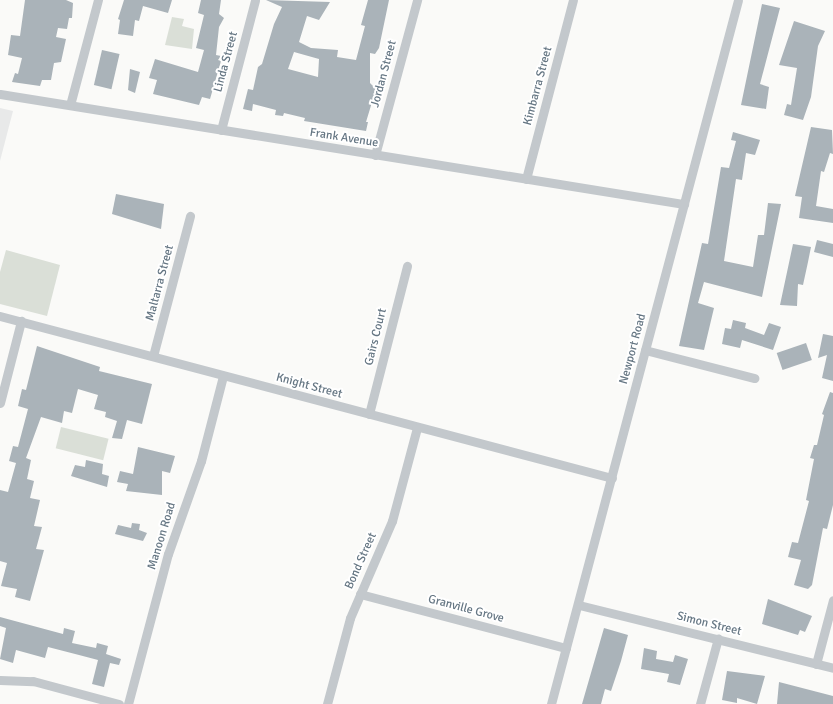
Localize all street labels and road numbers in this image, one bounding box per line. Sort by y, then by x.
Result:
street label: Linda Street [211,30,241,94]
street label: Jordan Street [368,39,400,109]
street label: Kimbarra Street [521,45,555,127]
street label: Frank Avenue [309,125,379,151]
street label: Maltarra Street [143,243,177,323]
street label: Gairs Court [362,307,390,367]
street label: Newport Road [617,312,649,386]
street label: Knight Street [274,370,344,402]
street label: Manoon Road [145,501,179,571]
street label: Bond Street [342,531,380,591]
street label: Granville Grove [427,592,505,626]
street label: Simon Street [675,609,743,639]

